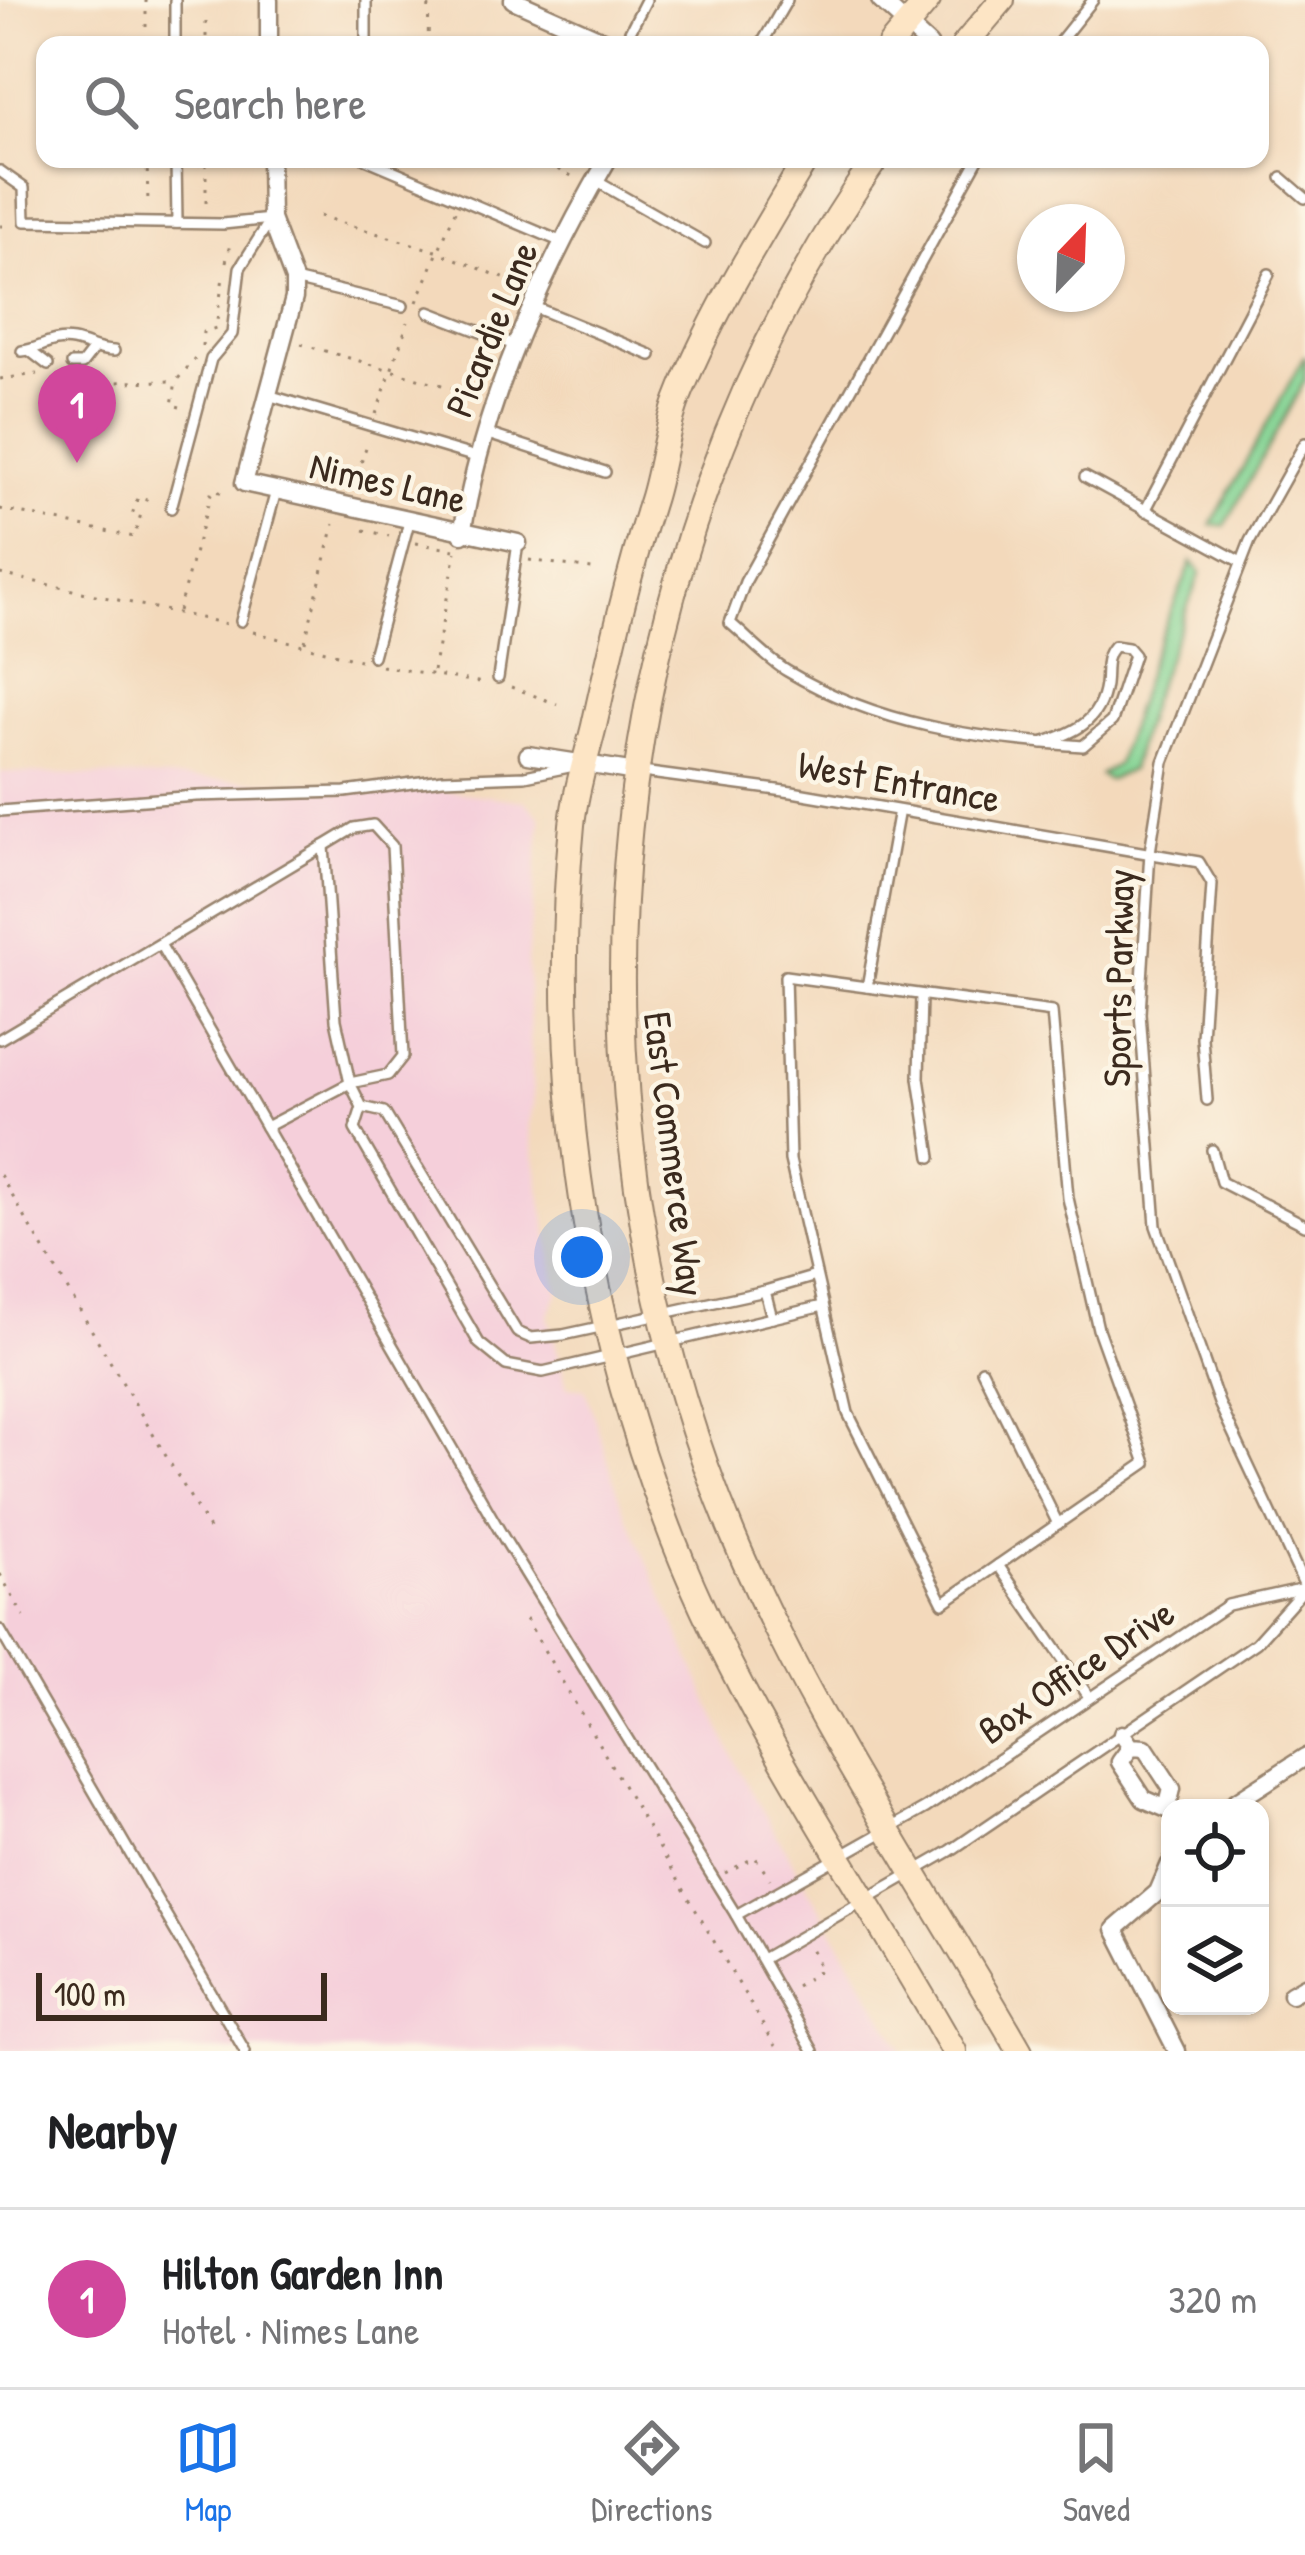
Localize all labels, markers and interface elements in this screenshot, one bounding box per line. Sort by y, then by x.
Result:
search box [36,36,1269,168]
icon: search [78,69,144,135]
text: Search here [174,72,366,133]
north arrow [1017,204,1125,312]
street label: Picardie Lane [431,233,550,424]
pin: 1 [38,364,116,463]
street label: Nimes Lane [305,438,471,525]
street label: West Entrance [794,737,1004,824]
street label: Sports Parkway [1089,869,1146,1087]
street label: East Commerce Way [632,1009,719,1299]
your location [552,1227,612,1287]
street label: Box Office Drive [967,1585,1184,1756]
map controls [1161,1799,1269,2015]
button: locate [1161,1799,1269,1907]
button: layers [1161,1907,1269,2015]
scale bar [36,1967,327,2020]
text: 100 m [54,1972,126,2016]
text: Nearby [48,2095,178,2164]
text: Hilton Garden Inn [162,2242,443,2303]
text: 1 [80,2272,94,2325]
text: 320 m [1168,2272,1257,2325]
text: Hotel · Nimes Lane [162,2303,419,2356]
tab: Map [175,2415,241,2531]
tab: Directions [591,2415,713,2531]
tab: Saved [1063,2415,1130,2531]

